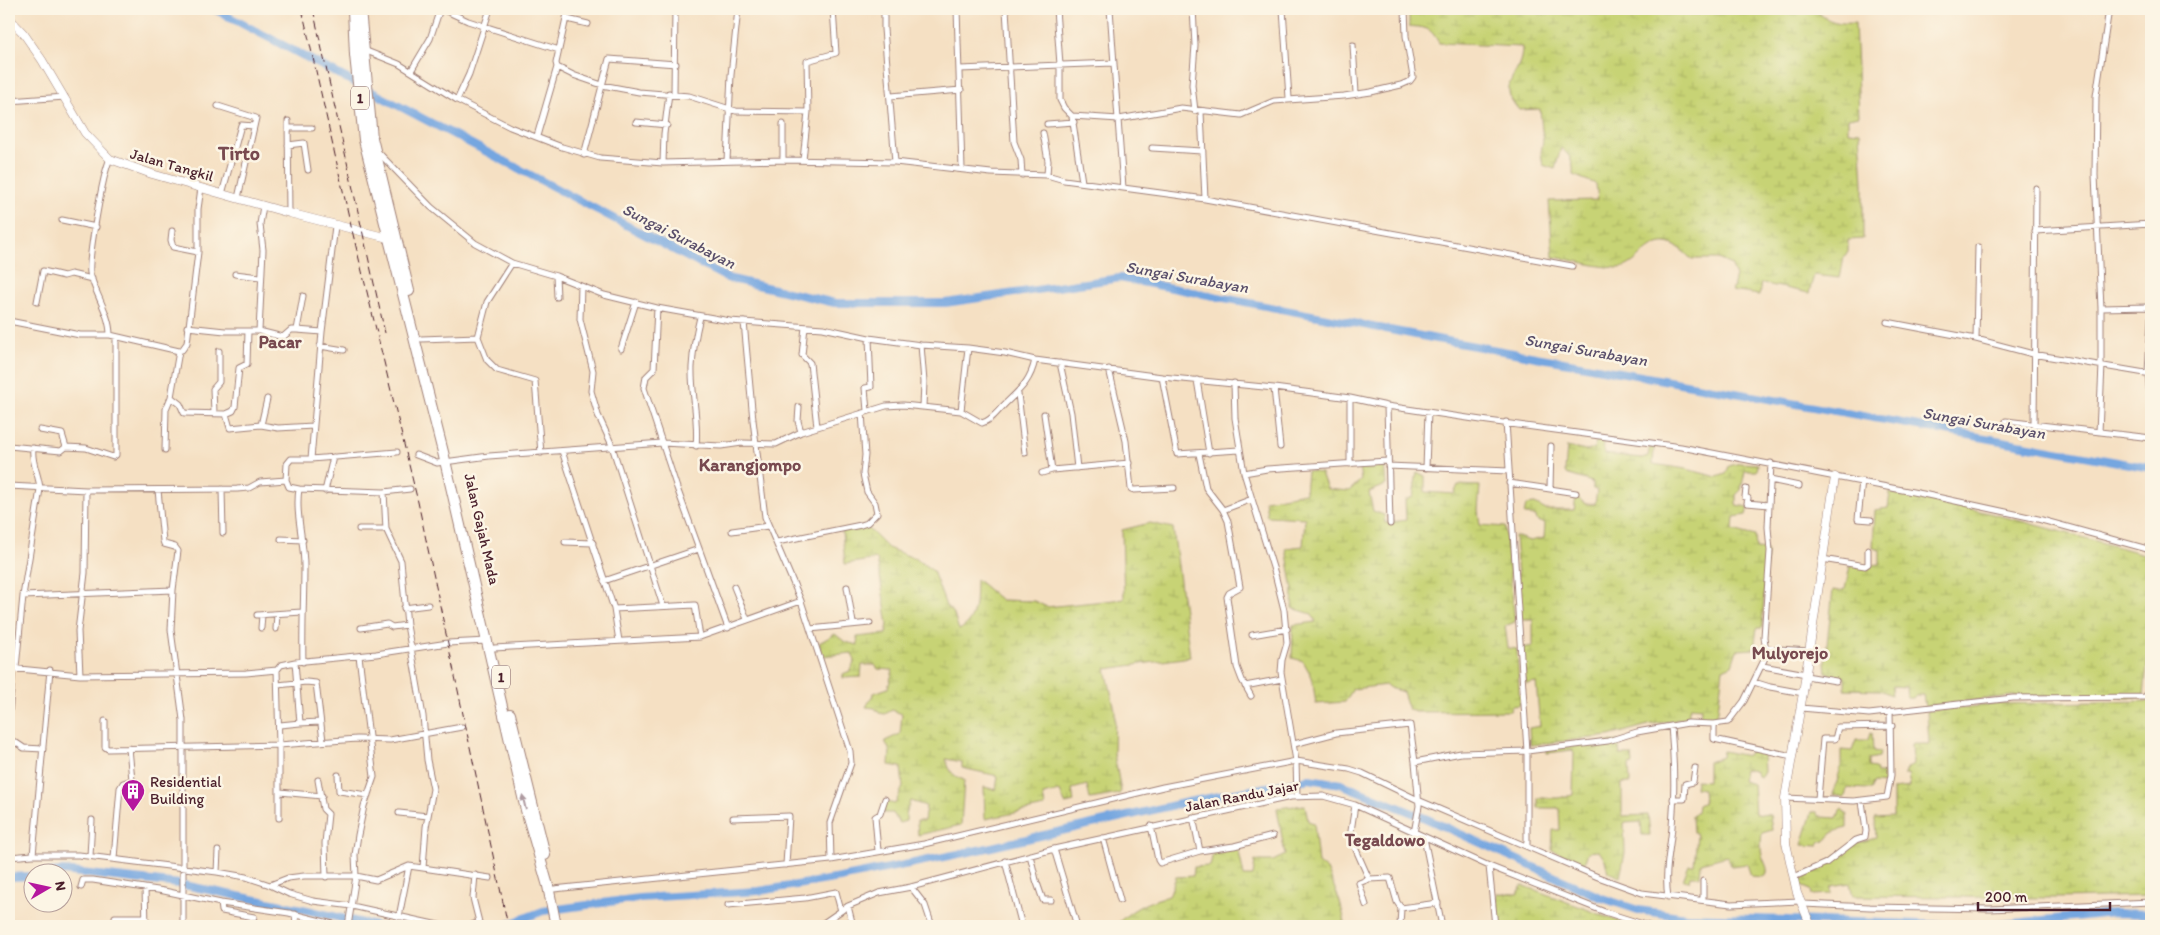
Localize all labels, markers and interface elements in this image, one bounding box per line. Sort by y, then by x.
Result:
road number: 1 [351,86,369,110]
district label: Tirto [217,141,260,165]
street label: Jalan Tangkil [128,145,217,186]
water label: Sungai Surabayan [619,199,739,273]
water label: Sungai Surabayan [1124,257,1251,297]
water label: Sungai Surabayan [1523,330,1650,370]
district label: Pacar [258,331,303,353]
water label: Sungai Surabayan [1921,403,2048,443]
district label: Karangjompo [699,454,801,476]
street label: Jalan Gajah Mada [460,472,504,587]
district label: Mulyorejo [1752,642,1828,664]
road number: 1 [492,666,510,689]
place label: Residential Building [150,773,222,808]
street label: Jalan Randu Jajar [1184,776,1300,816]
building icon: Residential Building [120,778,146,812]
one-way arrow [520,794,528,809]
district label: Tegaldowo [1344,829,1425,851]
north arrow [22,862,72,912]
text: N [51,880,69,892]
scale bar [1978,880,2110,912]
text: 200 m [1985,888,2028,906]

